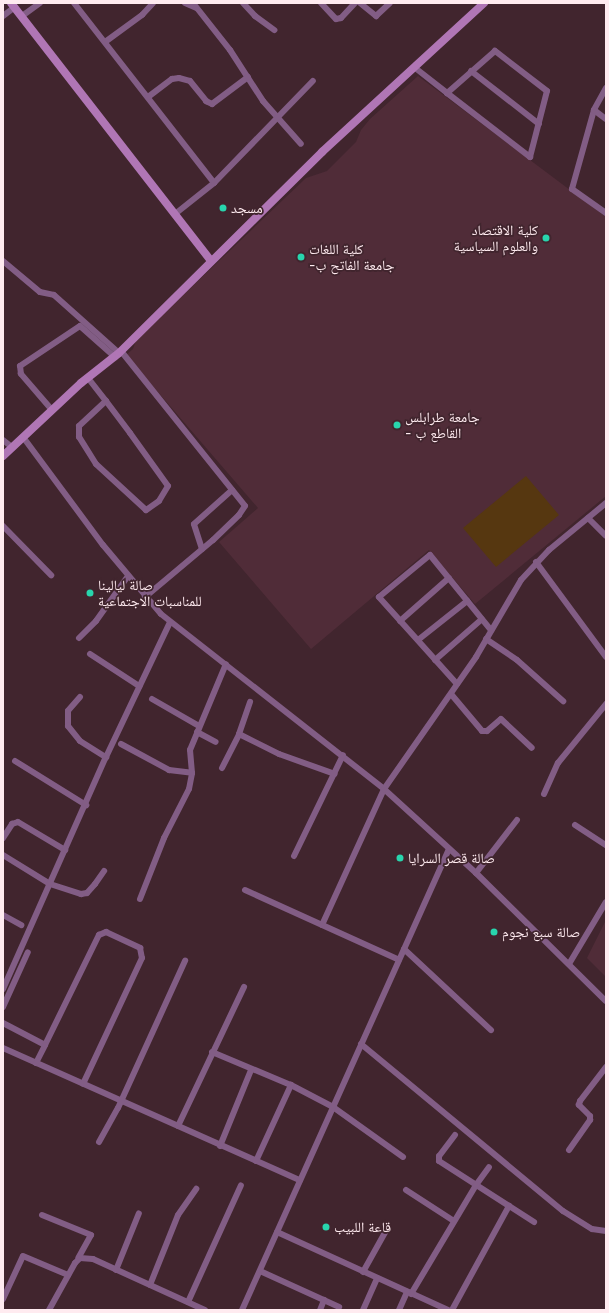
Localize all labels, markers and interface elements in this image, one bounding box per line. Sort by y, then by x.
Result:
place label: مسجد [231,200,263,216]
marker: مسجد [218,203,228,213]
place label: كلية الاقتصاد والعلوم السياسية [454,222,538,254]
marker: كلية الاقتصاد والعلوم السياسية [541,233,551,243]
place label: كلية اللغات -جامعة الفاتح ب [309,241,394,274]
marker: كلية اللغات -جامعة الفاتح ب [296,252,306,262]
place label: جامعة طرابلس - القاطع ب [405,409,480,442]
marker: جامعة طرابلس - القاطع ب [392,420,402,430]
place label: صالة ليالينا للمناسبات الاجتماعية [98,577,202,610]
marker: صالة ليالينا للمناسبات الاجتماعية [85,588,95,598]
place label: صالة قصر السرايا [408,850,495,866]
marker: صالة قصر السرايا [395,853,405,863]
place label: صالة سبع نجوم [502,924,580,940]
marker: صالة سبع نجوم [489,927,499,937]
place label: قاعة اللبيب [334,1219,391,1235]
marker: قاعة اللبيب [321,1222,331,1232]

